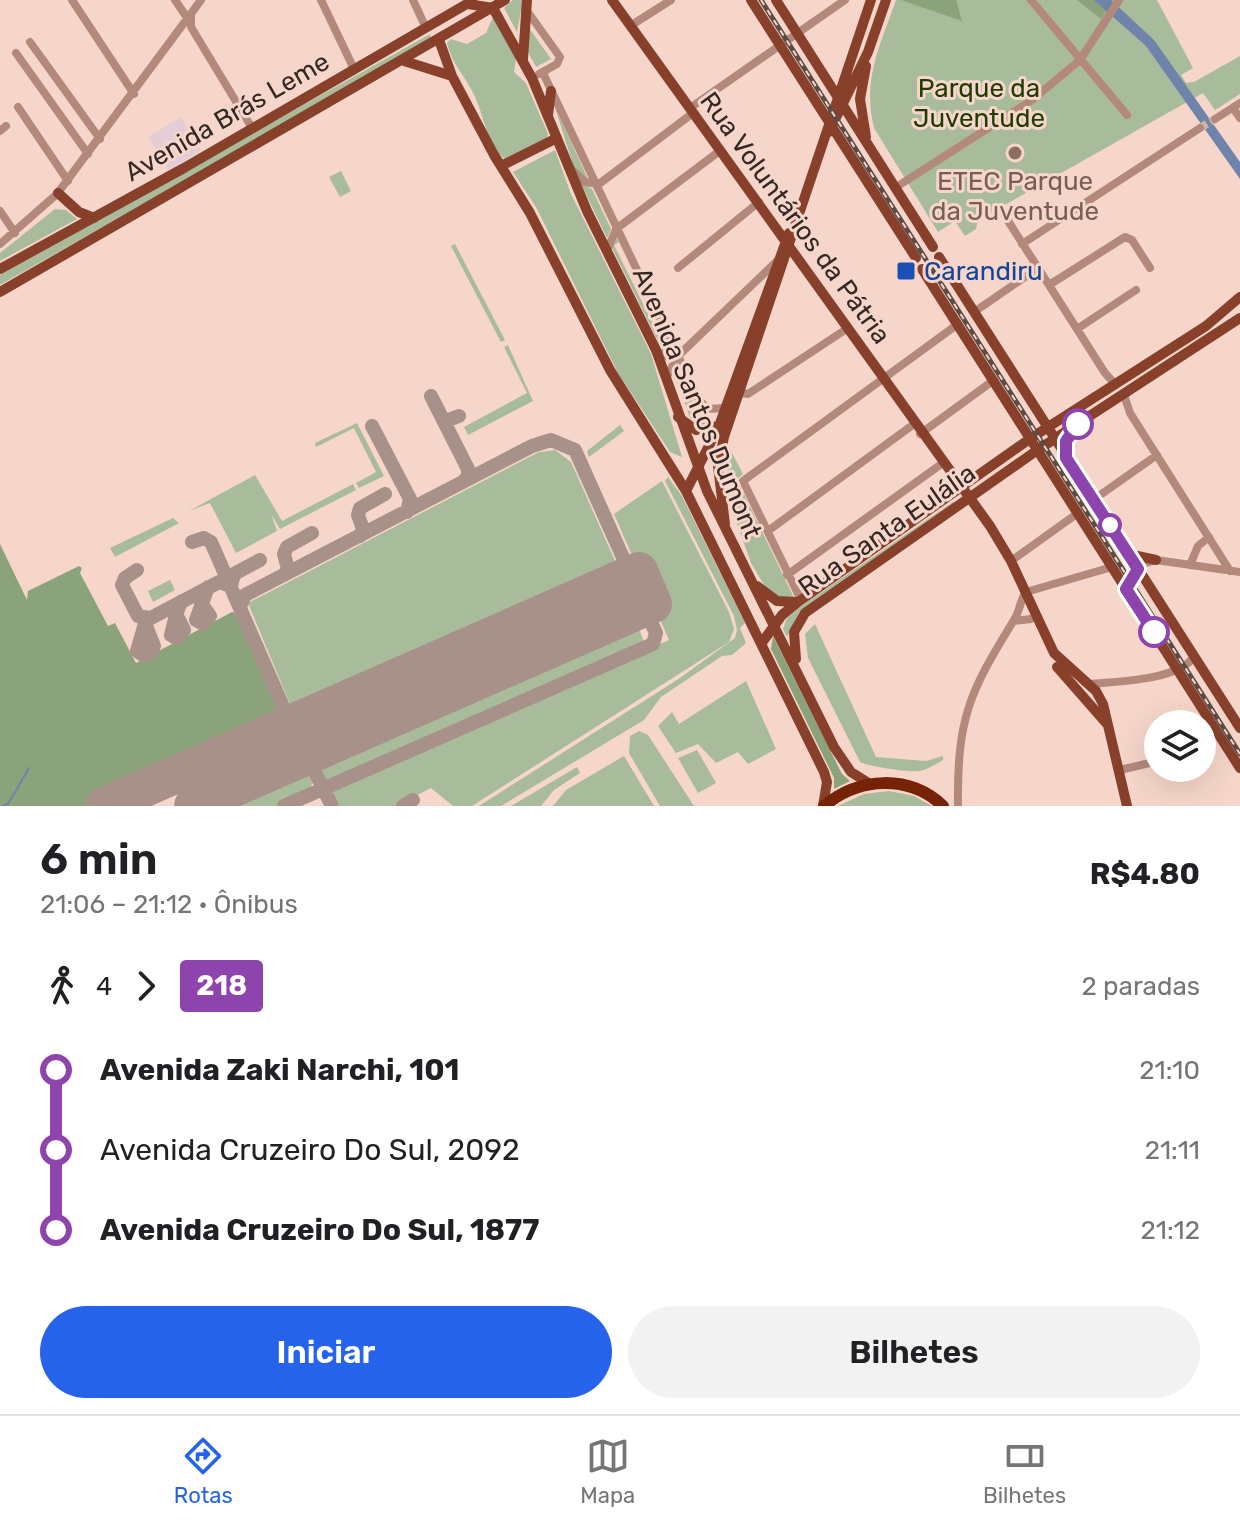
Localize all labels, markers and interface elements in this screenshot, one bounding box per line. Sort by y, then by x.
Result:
street label: Avenida Brás Leme [119,46,335,188]
park label: Parque da Juventude [913,73,1045,134]
street label: Rua Voluntários da Pátria [693,86,897,350]
marker: ETEC Parque da Juventude [1006,144,1024,162]
place label: ETEC Parque da Juventude [931,166,1099,227]
place label: Carandiru [924,256,1043,287]
marker: Carandiru [895,260,917,282]
street label: Avenida Santos Dumont [626,263,768,543]
unlabelled marker [1063,409,1093,439]
street label: Rua Santa Eulália [792,457,982,603]
unlabelled marker [1099,514,1121,536]
unlabelled marker [1139,617,1169,647]
map controls [1144,710,1216,782]
button: layers [1144,710,1216,782]
text: 6 min [40,833,158,885]
text: R$4.80 [1090,856,1200,892]
text: 21:06 – 21:12 · Ônibus [40,889,298,920]
icon: walk [40,964,84,1008]
icon: forward [124,964,168,1008]
text: 218 [196,969,247,1002]
text: 4 [96,971,112,1002]
text: 2 paradas [1081,971,1200,1002]
text: Avenida Zaki Narchi, 101 [100,1052,460,1088]
text: 21:10 [1139,1055,1200,1086]
text: Avenida Cruzeiro Do Sul, 2092 [100,1132,520,1168]
text: 21:11 [1145,1135,1200,1166]
text: Avenida Cruzeiro Do Sul, 1877 [100,1212,540,1248]
text: 21:12 [1141,1215,1200,1246]
button: Iniciar [40,1306,612,1398]
button: Bilhetes [628,1306,1200,1398]
tab: Rotas [174,1434,233,1509]
tab: Mapa [580,1434,635,1509]
tab: Bilhetes [983,1434,1066,1509]

